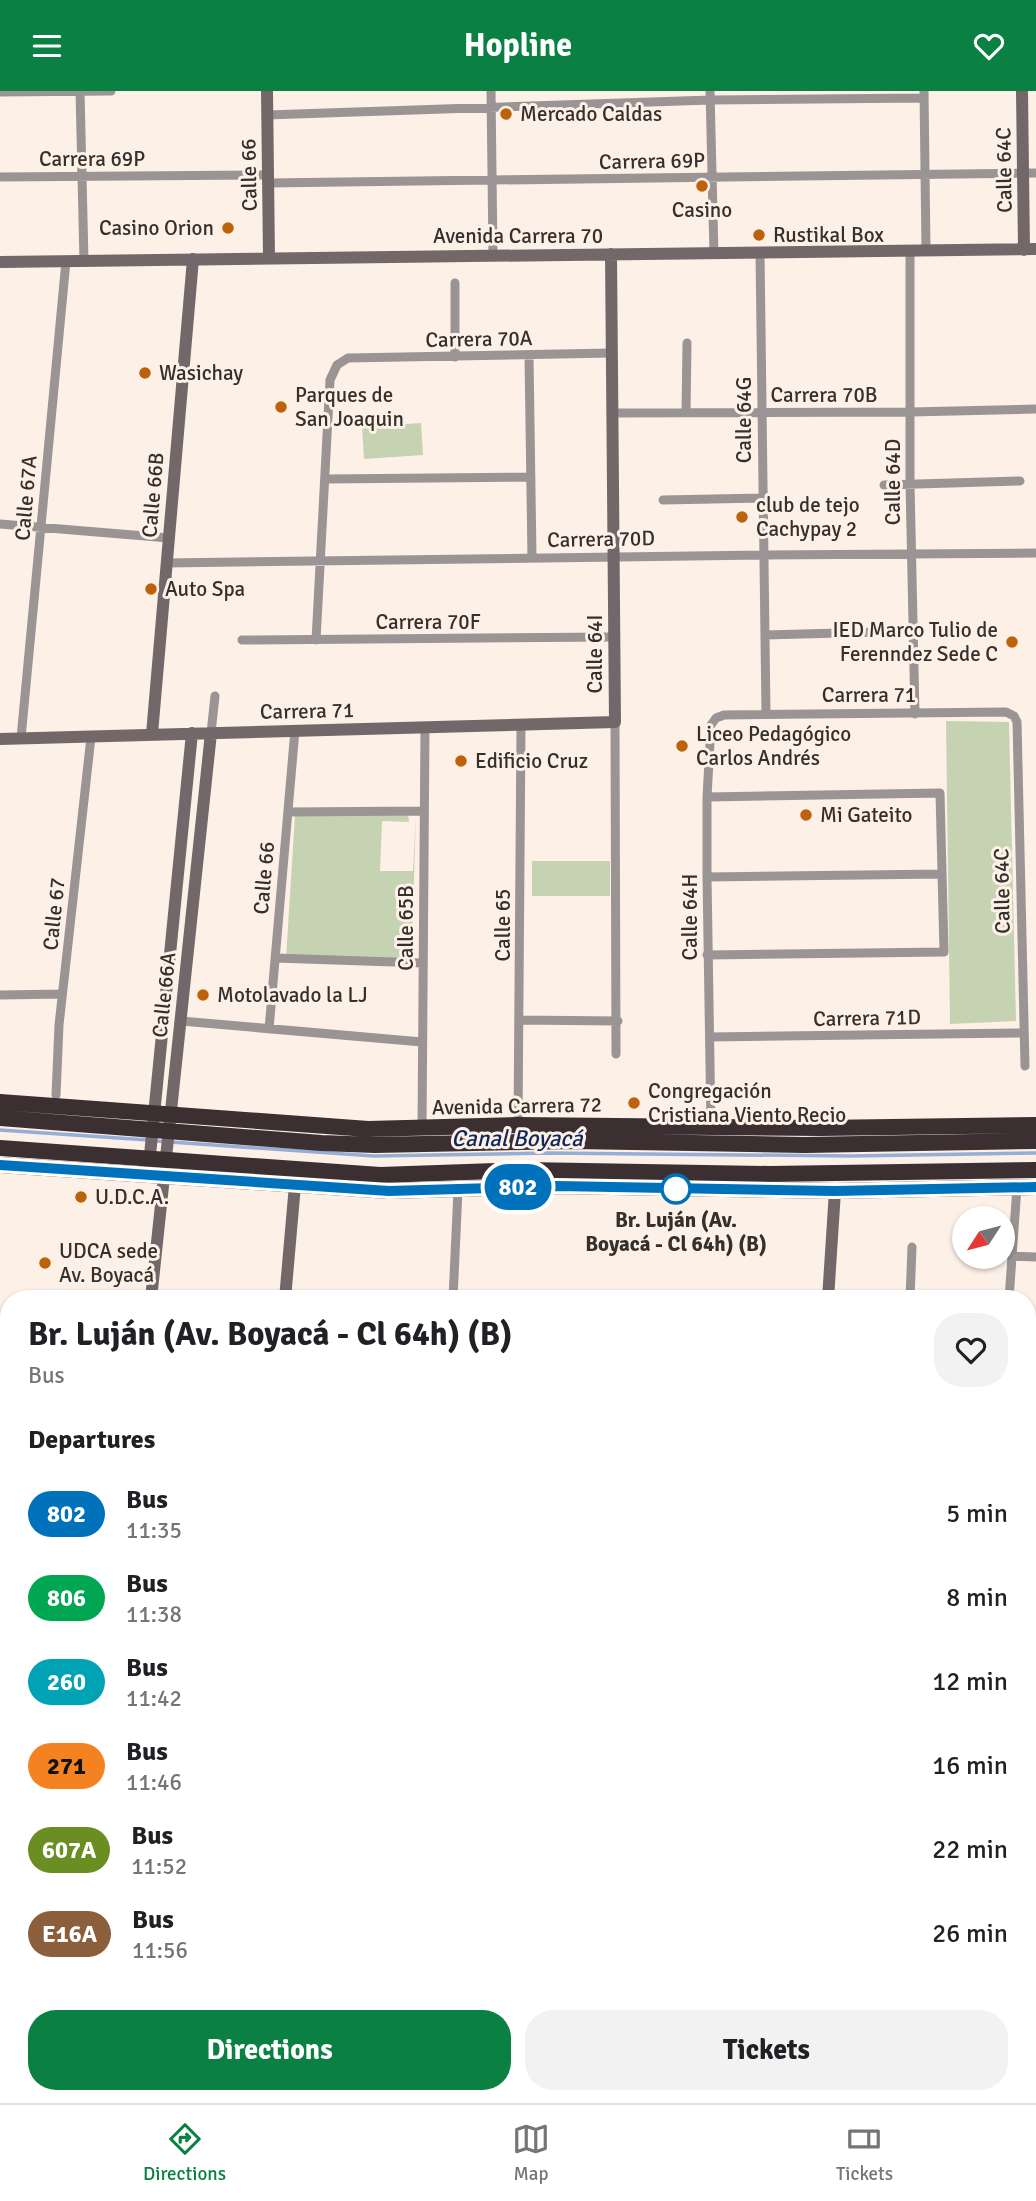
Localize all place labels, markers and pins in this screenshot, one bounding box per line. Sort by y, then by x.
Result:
place label: Mercado Caldas [520,101,662,127]
marker: Mercado Caldas [498,106,514,122]
marker: Casino [694,178,710,194]
place label: Casino [672,197,732,223]
place label: Casino Orion [99,215,214,241]
marker: Casino Orion [220,220,236,236]
place label: Rustikal Box [773,222,884,248]
marker: Rustikal Box [751,227,767,243]
place label: Wasichay [159,360,243,386]
marker: Wasichay [137,365,153,381]
place label: Parques de San Joaquin [295,382,404,432]
marker: Parques de San Joaquin [273,399,289,415]
place label: club de tejo Cachypay 2 [756,492,860,542]
marker: club de tejo Cachypay 2 [734,509,750,525]
place label: Auto Spa [165,576,245,602]
marker: Auto Spa [143,581,159,597]
place label: IED Marco Tulio de Ferenndez Sede C [832,617,998,667]
marker: IED Marco Tulio de Ferenndez Sede C [1004,634,1020,650]
place label: Liceo Pedagógico Carlos Andrés [696,721,851,771]
marker: Liceo Pedagógico Carlos Andrés [674,738,690,754]
place label: Edificio Cruz [475,748,588,774]
marker: Edificio Cruz [453,753,469,769]
place label: Mi Gateito [820,802,913,828]
marker: Mi Gateito [798,807,814,823]
place label: Motolavado la LJ [217,982,368,1008]
marker: Motolavado la LJ [195,987,211,1003]
place label: Congregación Cristiana Viento Recio [648,1078,846,1128]
marker: Congregación Cristiana Viento Recio [626,1095,642,1111]
marker: Br. Luján (Av. Boyacá - Cl 64h) (B) [661,1174,691,1204]
place label: U.D.C.A. [95,1184,169,1210]
marker: U.D.C.A. [73,1189,89,1205]
place label: Br. Luján (Av. Boyacá - Cl 64h) (B) [585,1207,767,1257]
place label: UDCA sede Av. Boyacá [59,1238,158,1288]
marker: UDCA sede Av. Boyacá [37,1255,53,1271]

